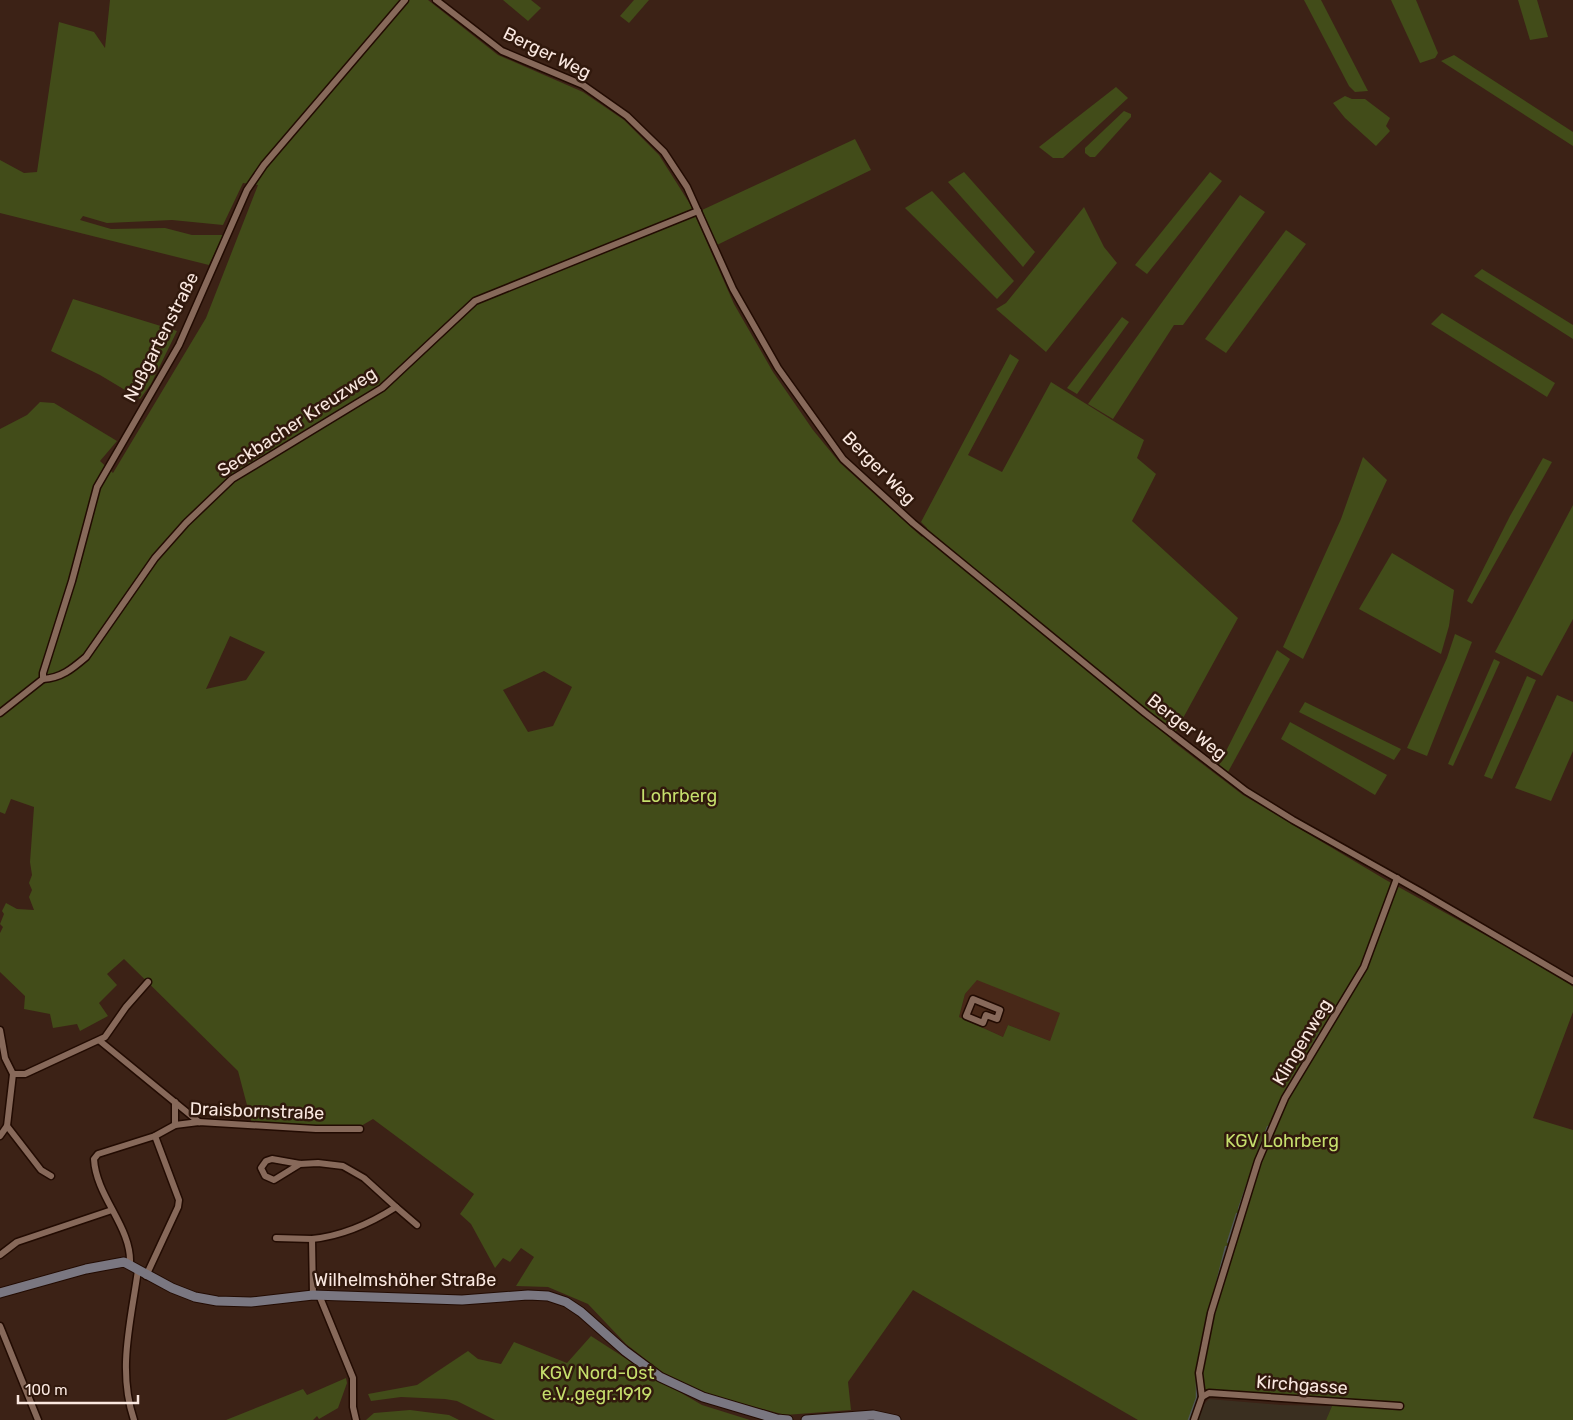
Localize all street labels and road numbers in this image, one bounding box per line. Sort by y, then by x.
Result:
street label: Berger Weg [499,22,595,84]
street label: Nußgartenstraße [119,268,203,406]
street label: Seckbacher Kreuzweg [213,362,381,482]
street label: Berger Weg [838,427,920,509]
street label: Berger Weg [1143,689,1231,765]
street label: Klingenweg [1268,995,1336,1089]
street label: Draisbornstraße [189,1098,325,1124]
street label: Wilhelmshöher Straße [314,1269,496,1291]
street label: Kirchgasse [1255,1371,1349,1399]

